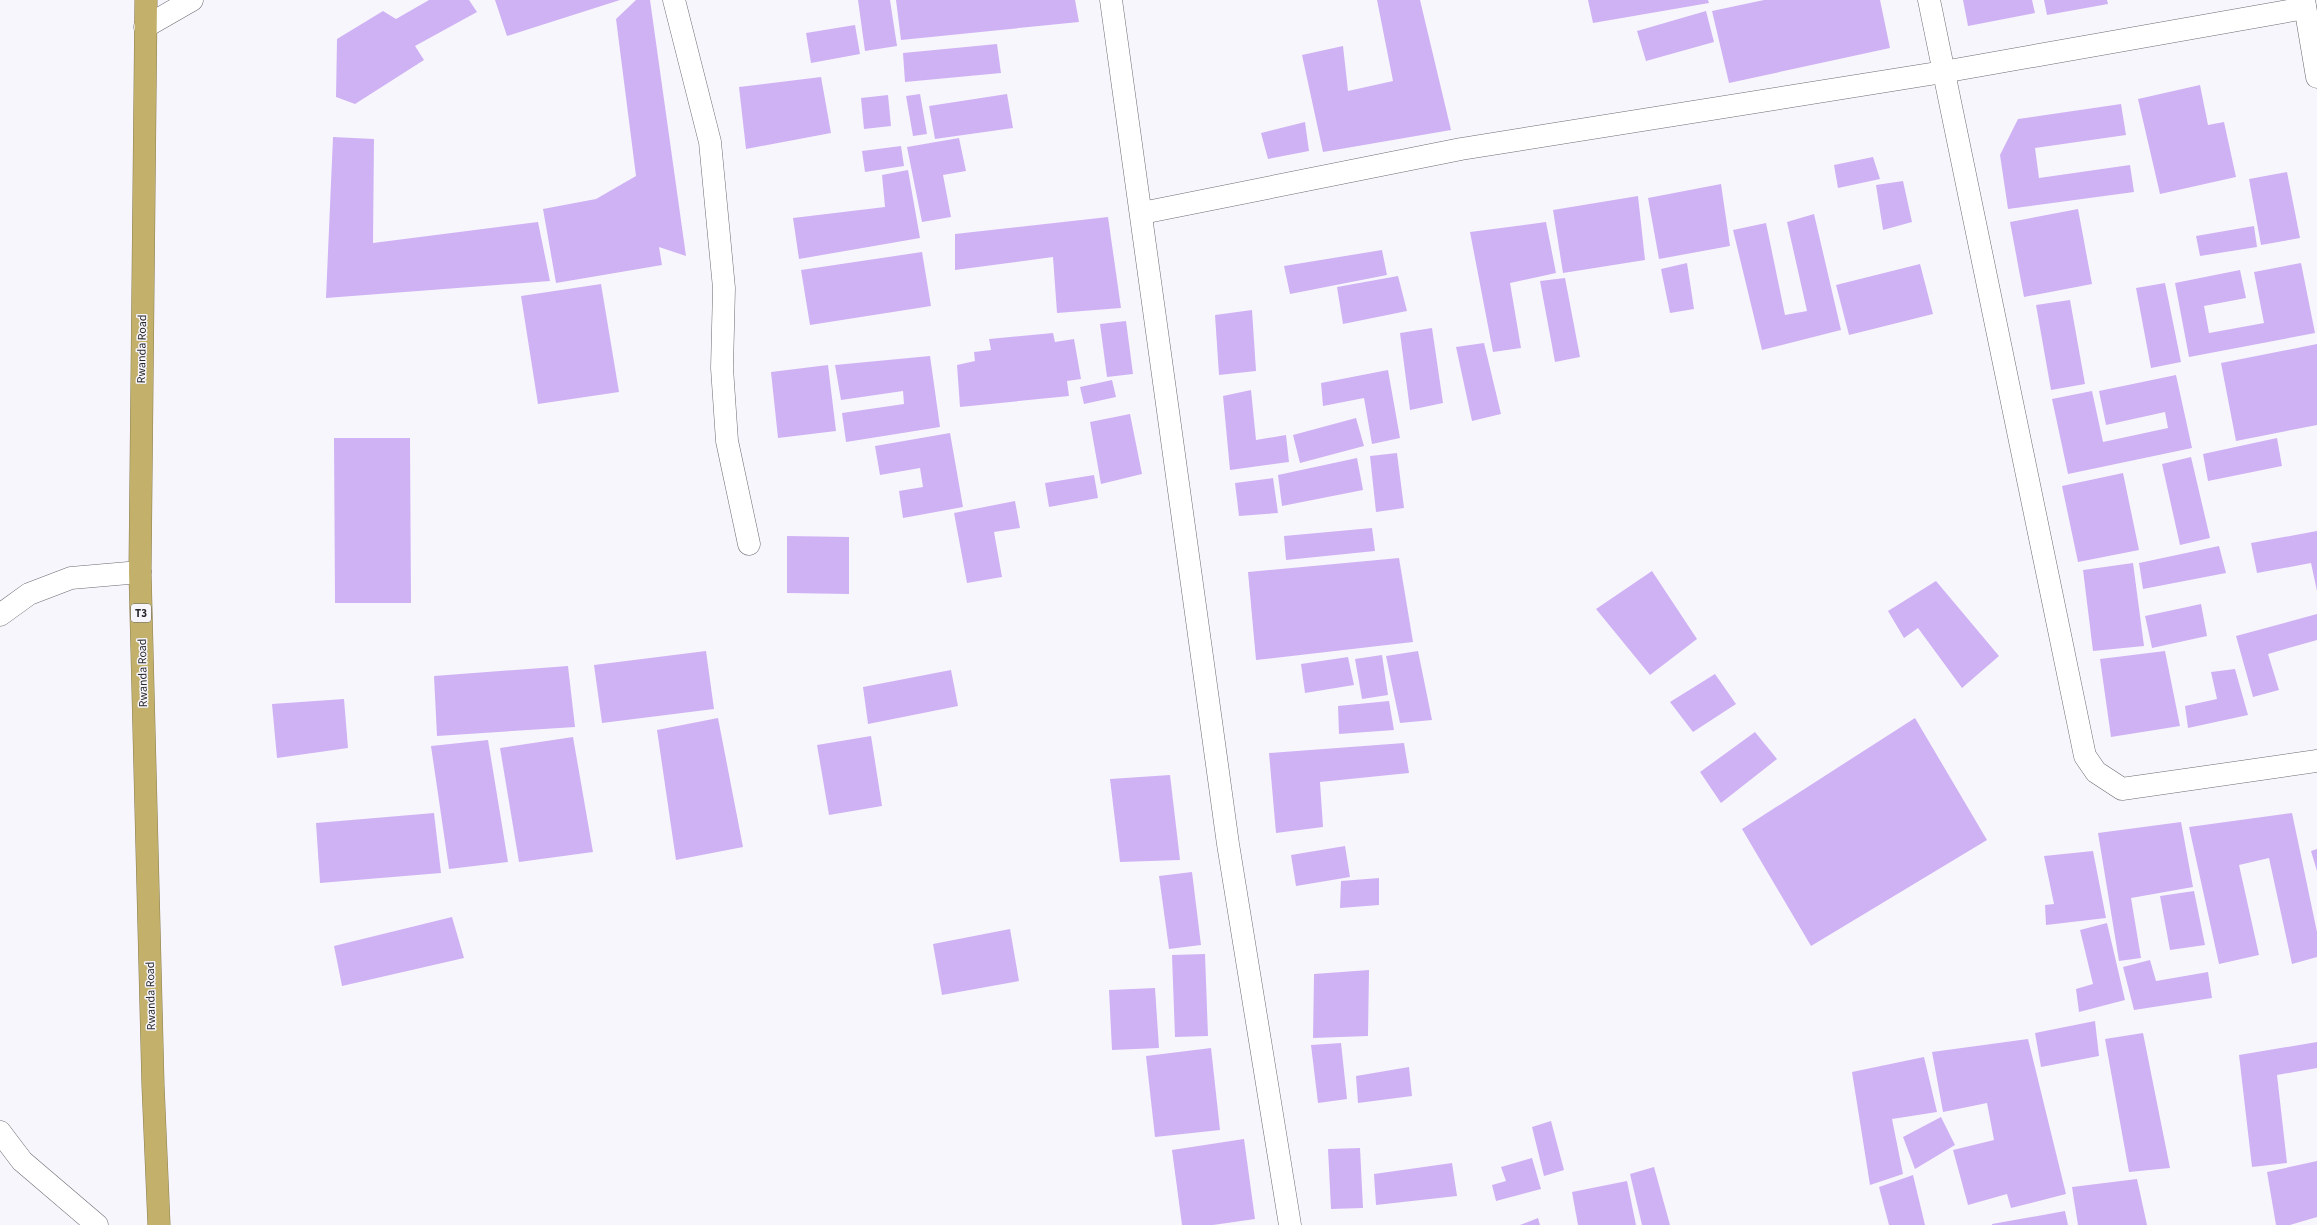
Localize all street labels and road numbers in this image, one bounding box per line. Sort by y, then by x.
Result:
street label: Rwanda Road [133,314,151,384]
road number: T3 [131,604,151,622]
street label: Rwanda Road [134,638,152,708]
street label: Rwanda Road [142,961,160,1031]

